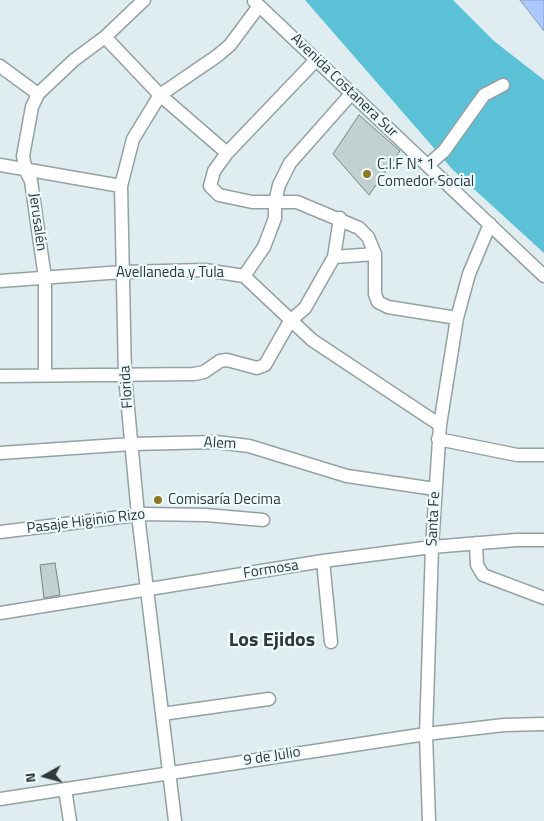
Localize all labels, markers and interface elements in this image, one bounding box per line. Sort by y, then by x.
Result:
street label: Avenida Costanera Sur [287,30,401,142]
place label: C.I.F N* 1 Comedor Social [377,156,474,191]
marker: C.I.F N* 1 Comedor Social [361,168,373,180]
street label: Jerusalén [24,192,50,252]
street label: Avellaneda y Tula [116,264,224,282]
street label: Florida [117,365,137,409]
street label: Alem [203,434,237,454]
place label: Comisaría Decima [168,491,281,509]
street label: Santa Fe [424,491,444,547]
marker: Comisaría Decima [152,494,164,506]
street label: Pasaje Higinio Rizo [26,506,146,538]
street label: Formosa [242,557,300,583]
district label: Los Ejidos [229,629,315,653]
street label: 9 de Julio [242,744,302,770]
north arrow [20,751,70,801]
text: N [19,772,41,784]

